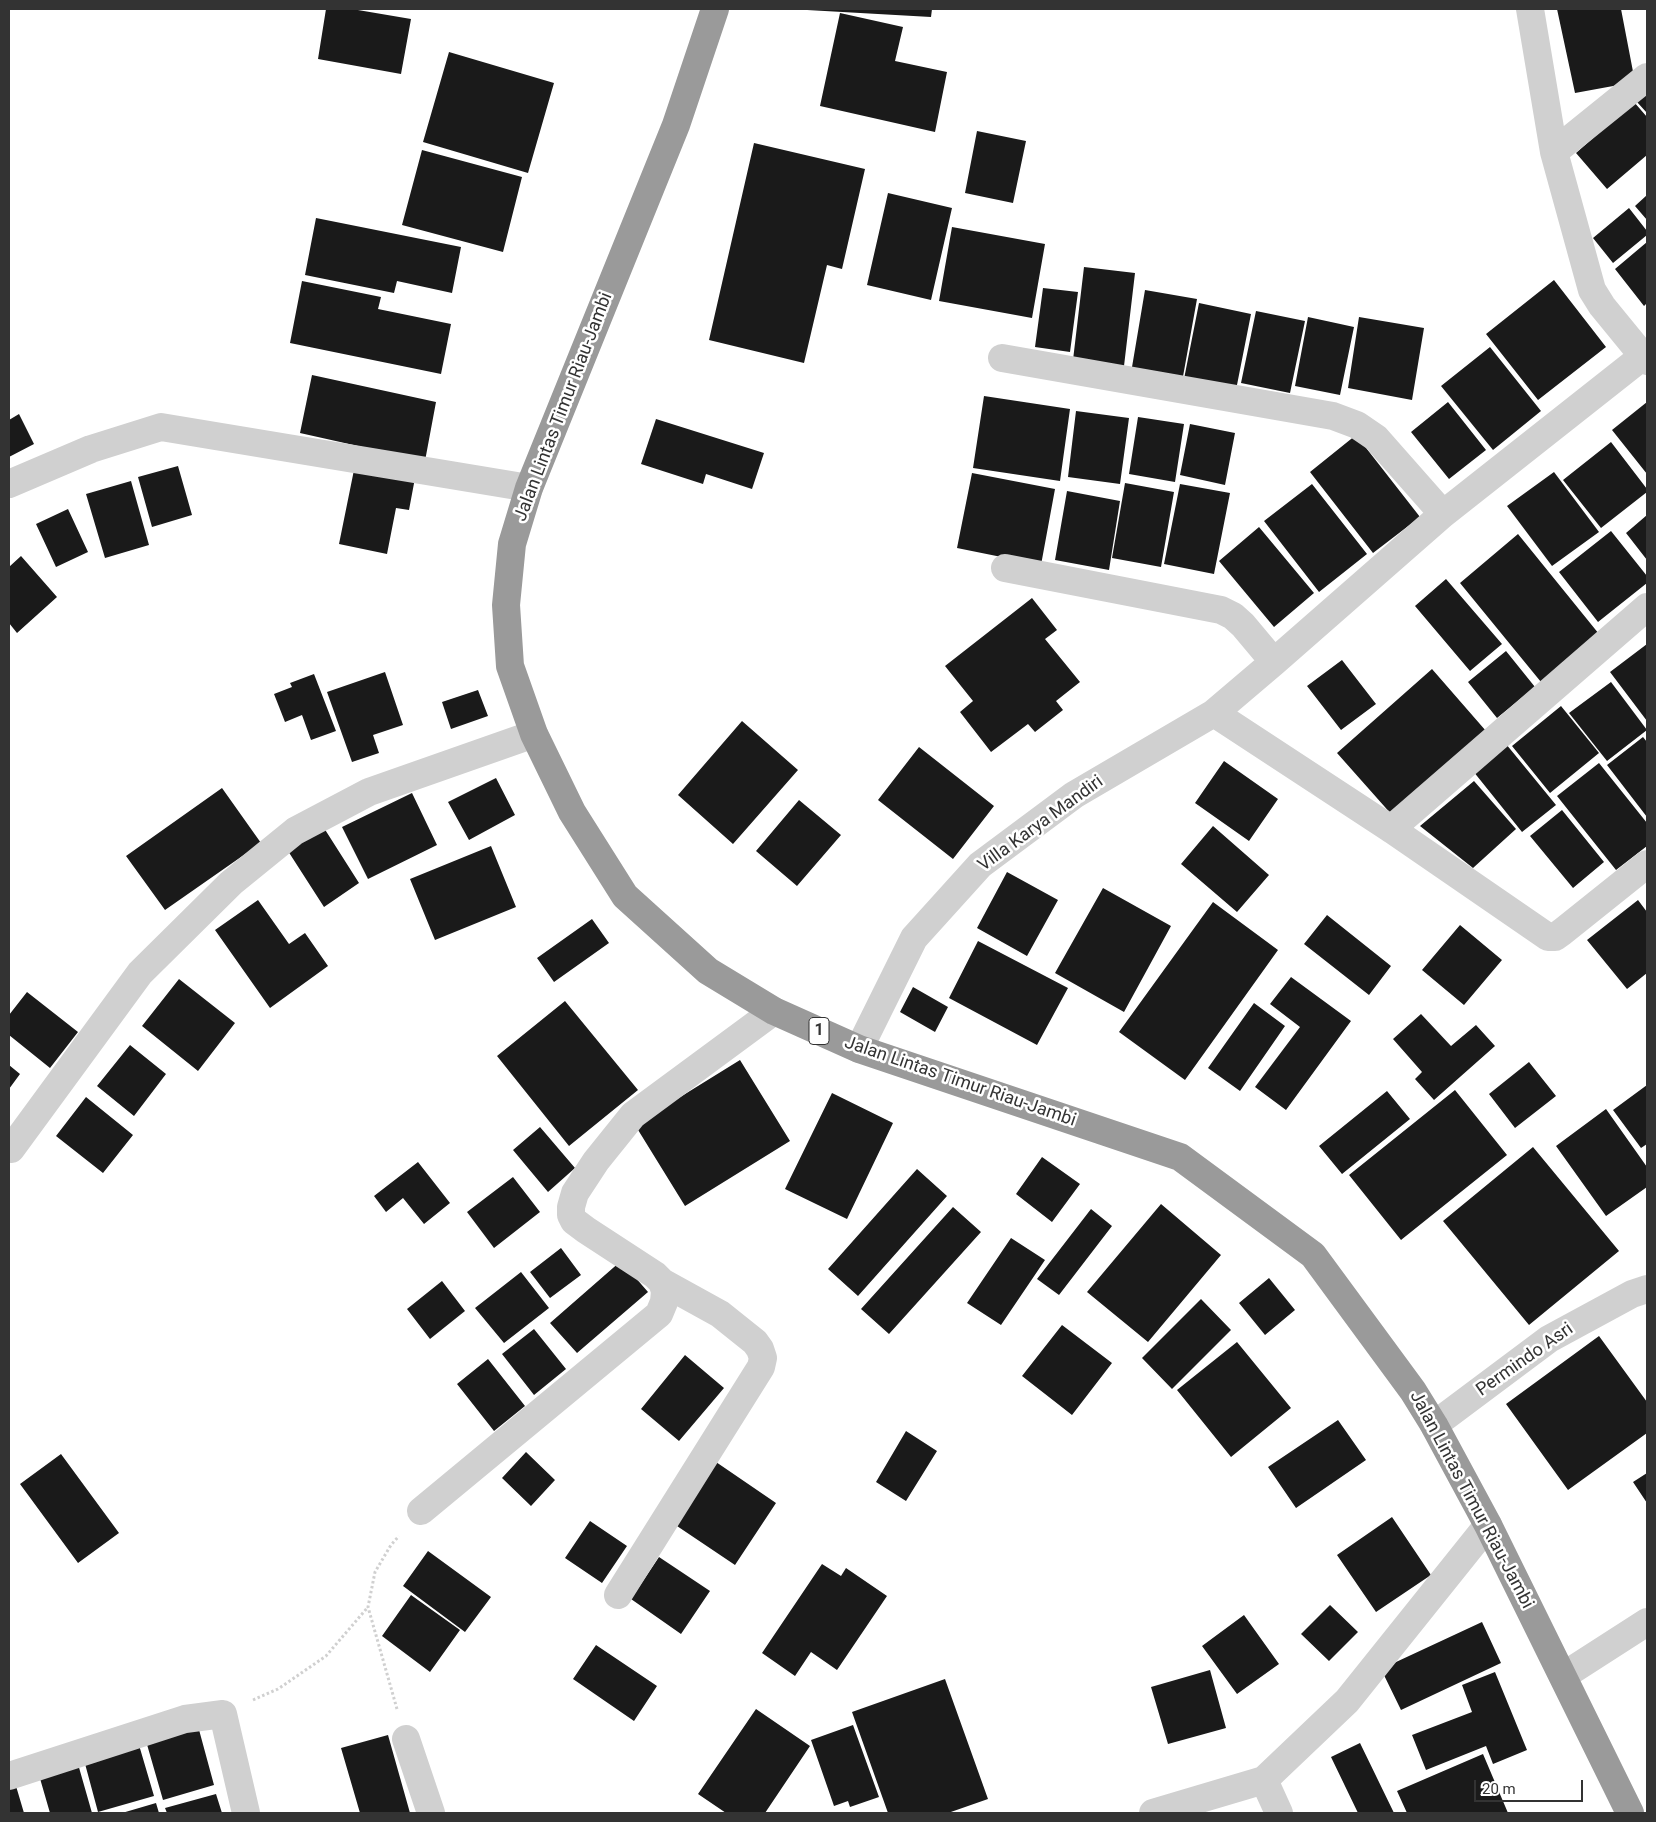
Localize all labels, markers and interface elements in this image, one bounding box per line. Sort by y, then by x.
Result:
street label: Jalan Lintas Timur Riau-Jambi [510,290,618,524]
street label: Villa Karya Mandiri [974,771,1108,877]
road number: 1 [809,1018,829,1044]
street label: Jalan Lintas Timur Riau-Jambi [841,1032,1079,1132]
street label: Permindo Asri [1472,1319,1578,1401]
street label: Jalan Lintas Timur Riau-Jambi [1404,1388,1538,1612]
scale bar [1476,1770,1585,1802]
text: 20 m [1482,1780,1516,1798]

